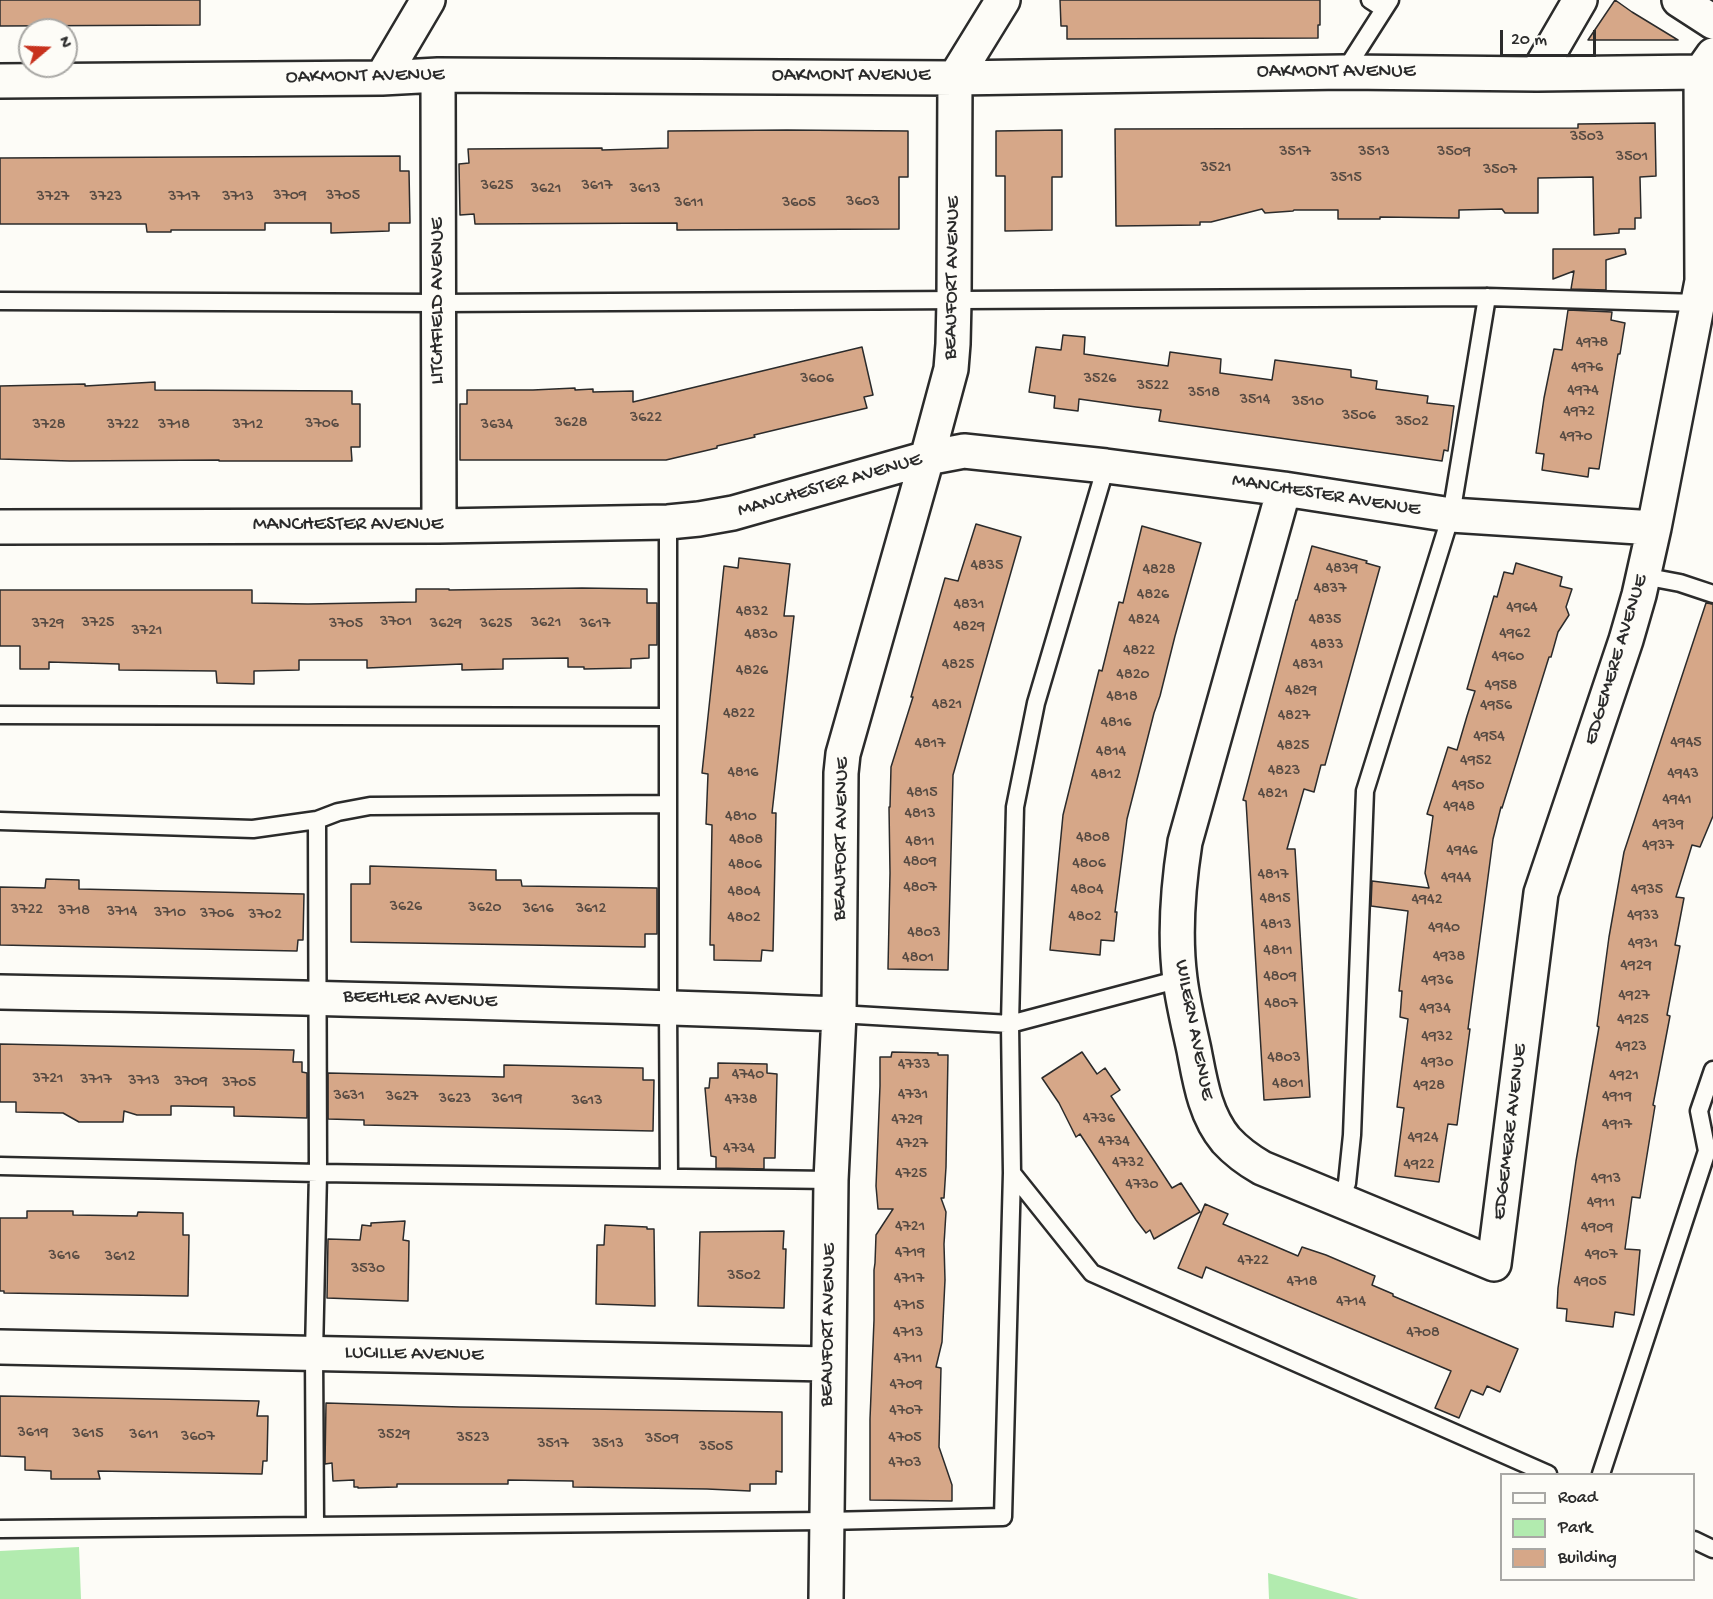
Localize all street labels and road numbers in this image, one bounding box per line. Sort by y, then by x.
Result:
street label: OAKMONT AVENUE [1257,61,1415,85]
street label: OAKMONT AVENUE [285,64,445,90]
street label: OAKMONT AVENUE [772,65,930,89]
street label: BEAUFORT AVENUE [940,196,966,360]
street label: LITCHFIELD AVENUE [427,217,451,385]
street label: MANCHESTER AVENUE [735,448,925,524]
street label: MANCHESTER AVENUE [1230,469,1422,523]
street label: MANCHESTER AVENUE [253,514,443,538]
street label: EDGEMERE AVENUE [1580,572,1654,748]
street label: BEAUFORT AVENUE [829,757,855,921]
street label: WILERN AVENUE [1168,958,1218,1102]
street label: BEEHLER AVENUE [343,985,497,1015]
street label: EDGEMERE AVENUE [1488,1043,1534,1221]
street label: BEAUFORT AVENUE [816,1243,842,1407]
street label: LUCILLE AVENUE [344,1342,484,1368]

